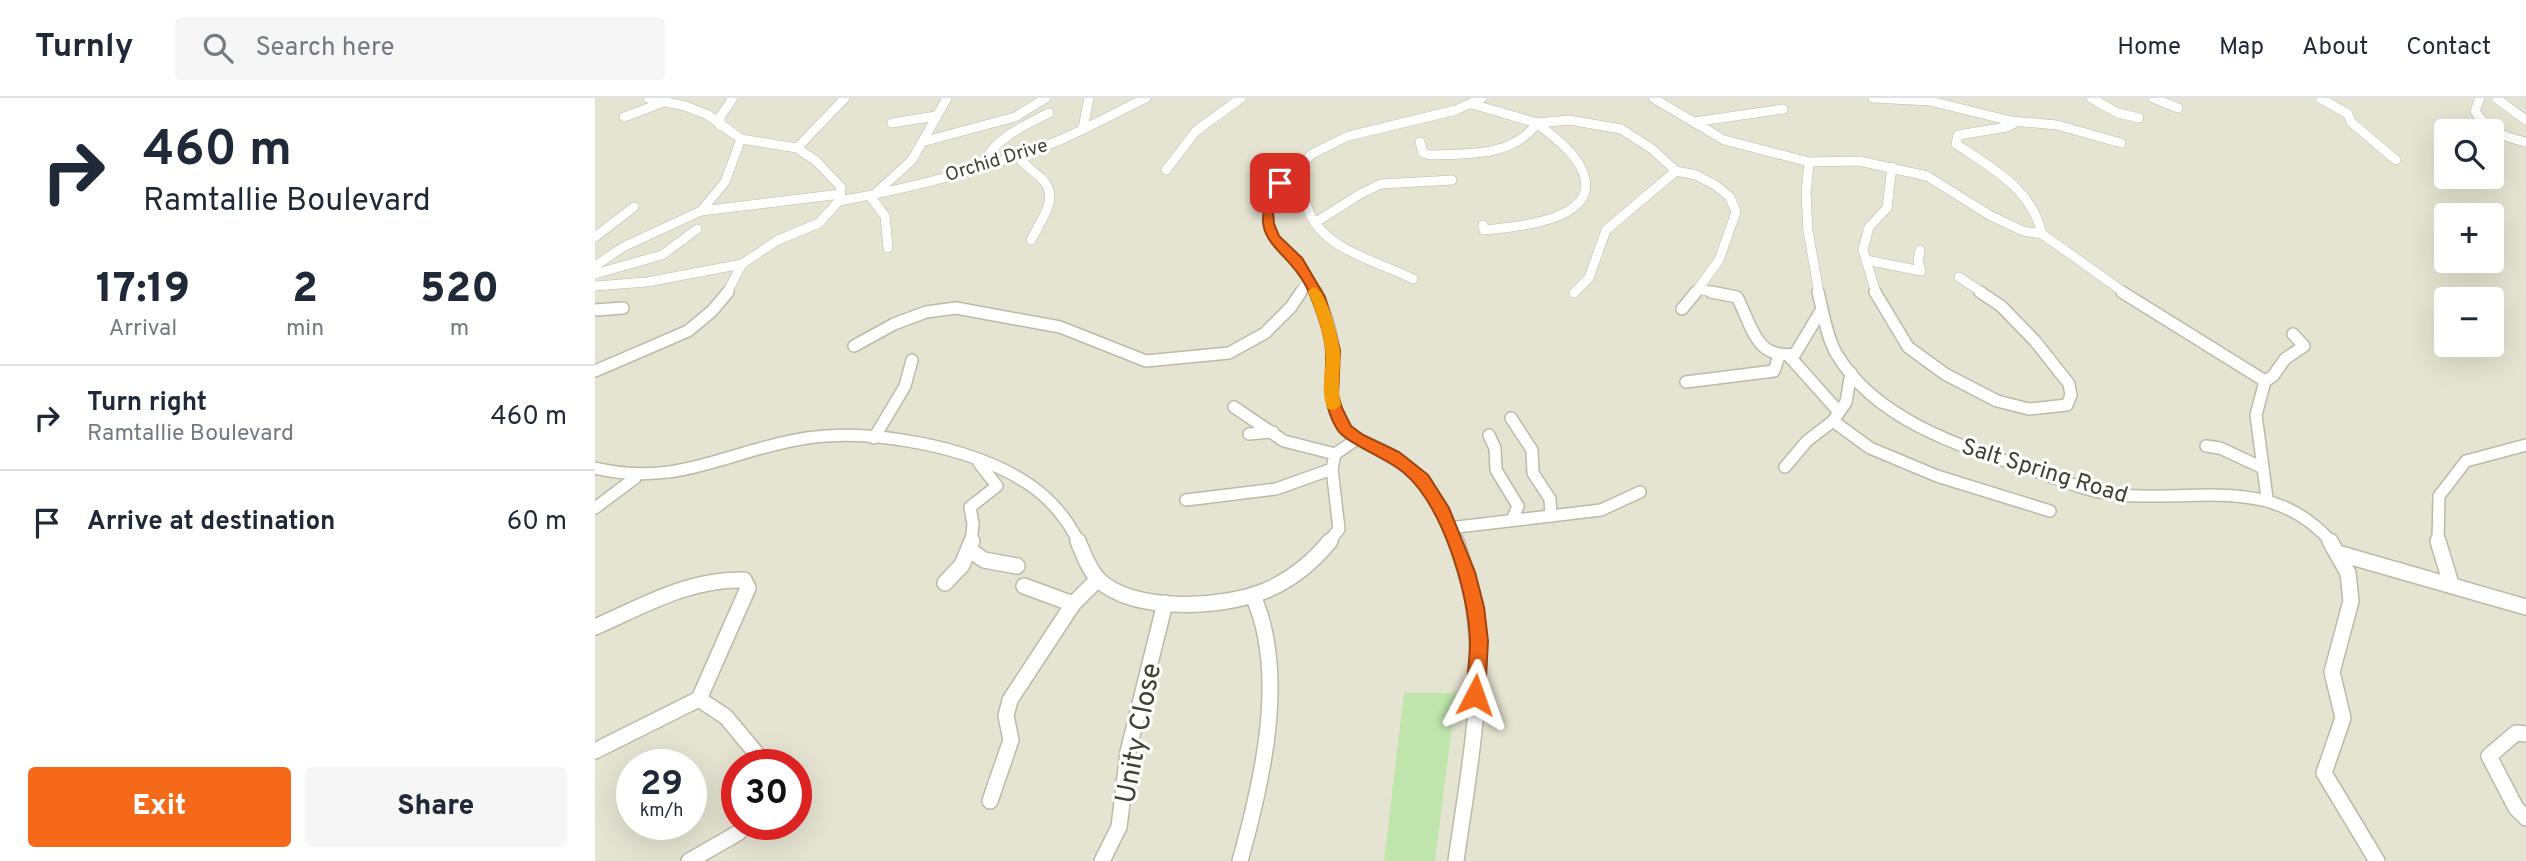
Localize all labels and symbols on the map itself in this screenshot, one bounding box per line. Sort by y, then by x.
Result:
street label: Orchid Drive [942,134,1051,188]
pin [1250,153,1310,213]
street label: Salt Spring Road [1958,433,2131,511]
position arrow [1438,658,1512,732]
street label: Unity Close [1109,660,1171,807]
speed limit sign: 30 [721,749,812,840]

